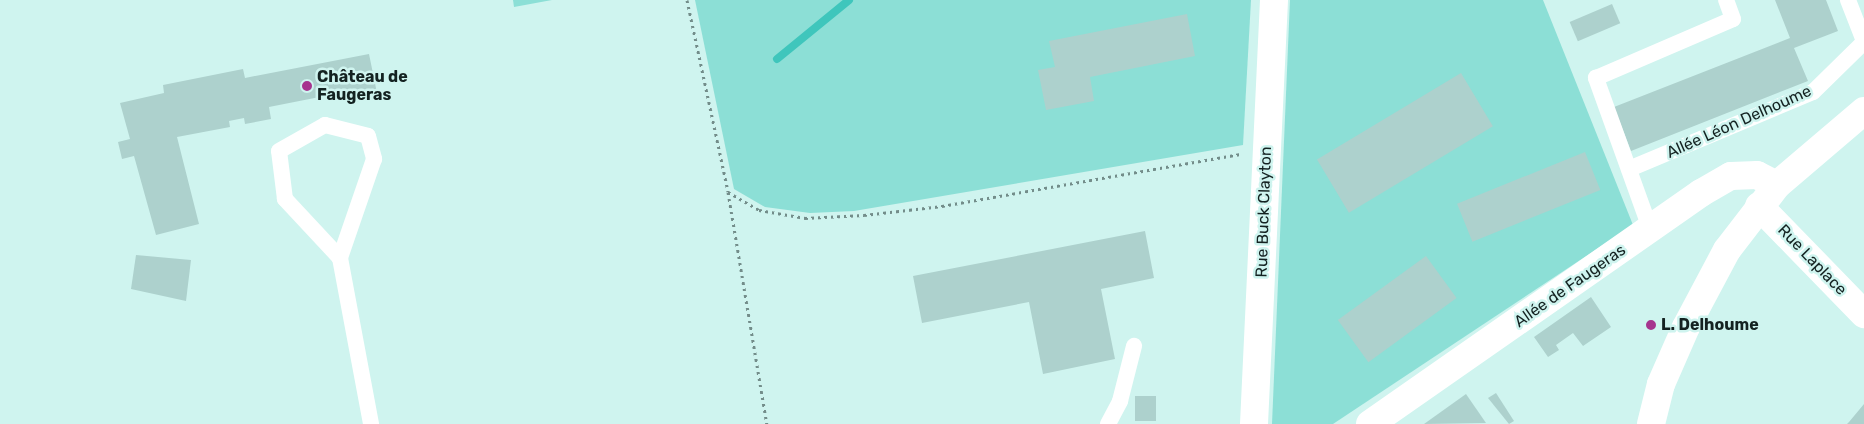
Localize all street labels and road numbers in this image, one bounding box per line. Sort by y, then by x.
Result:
street label: Allée Léon Delhoume [1664,81,1814,163]
street label: Rue Buck Clayton [1252,146,1276,278]
street label: Rue Laplace [1774,221,1850,299]
street label: Allée de Faugeras [1511,240,1629,332]

